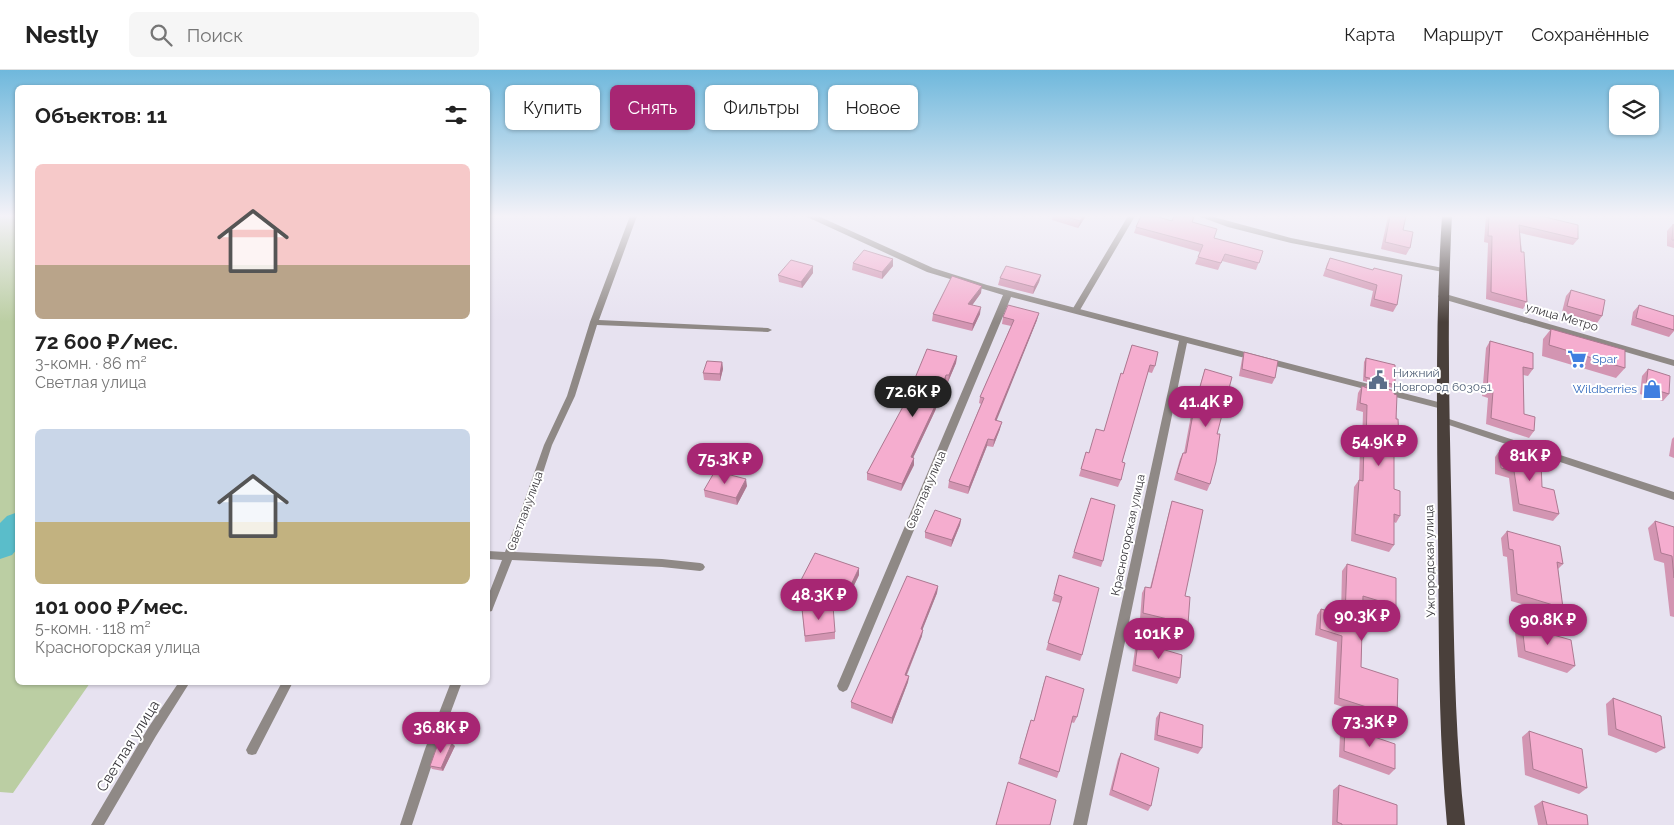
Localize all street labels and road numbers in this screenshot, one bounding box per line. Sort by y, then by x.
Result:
street label: улица Метро [1524,300,1600,334]
street label: Светлая улица [903,449,949,531]
street label: Светлая улица [504,469,546,553]
street label: Красногорская улица [1108,473,1148,597]
street label: Ужгородская улица [1422,505,1438,617]
street label: Светлая улица [93,697,163,795]

